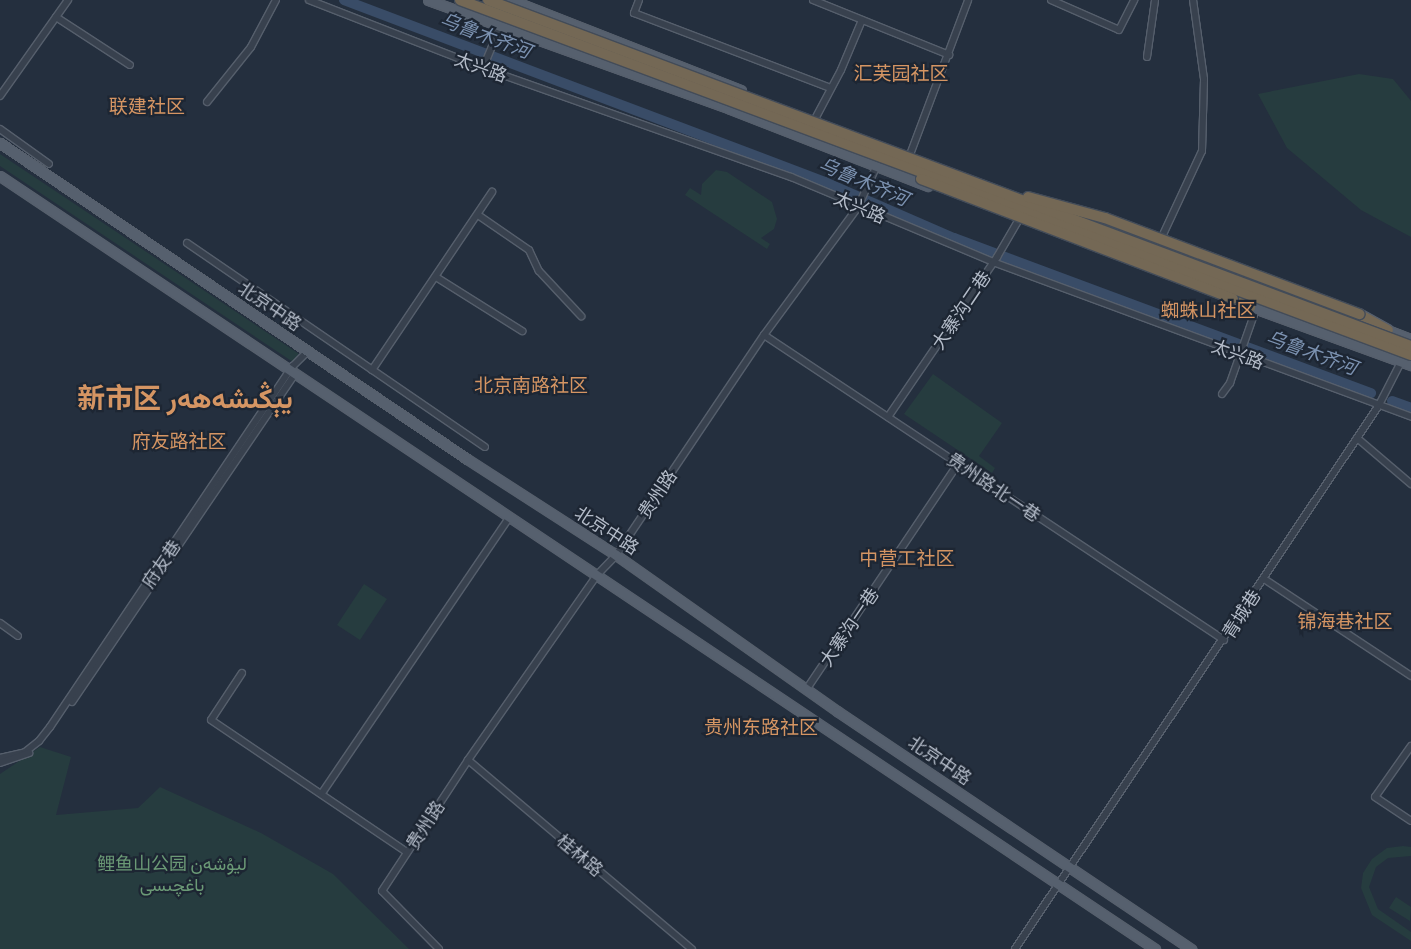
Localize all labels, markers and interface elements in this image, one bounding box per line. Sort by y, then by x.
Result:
water label: 乌鲁木齐河 [438,7,534,63]
street label: 太兴路 [452,48,510,86]
district label: 汇芙园社区 [854,62,948,84]
district label: 联建社区 [109,95,185,117]
water label: 乌鲁木齐河 [816,152,912,210]
street label: 太兴路 [831,187,889,227]
street label: 大寨沟二巷 [927,267,995,353]
street label: 北京中路 [234,277,306,335]
district label: 蜘蛛山社区 [1161,299,1255,321]
water label: 乌鲁木齐河 [1263,325,1361,379]
street label: 太兴路 [1209,335,1267,373]
district label: 北京南路社区 [474,374,588,396]
district label: 新市区 يېڭىشەھەر [77,380,293,414]
district label: 府友路社区 [132,430,226,452]
street label: 贵州路北一巷 [943,448,1045,526]
street label: 贵州路 [633,466,681,522]
street label: 北京中路 [571,501,643,559]
street label: 府友巷 [137,536,185,592]
district label: 中营工社区 [860,547,954,569]
street label: 大寨沟一巷 [815,584,883,670]
street label: 青城巷 [1217,585,1265,643]
district label: 锦海巷社区 [1298,610,1392,632]
district label: 贵州东路社区 [704,716,818,738]
street label: 北京中路 [904,731,976,789]
street label: 贵州路 [401,796,449,854]
street label: 桂林路 [552,829,608,881]
park label: 鲤鱼山公园 ليۇشەن باغچىسى [97,853,247,896]

